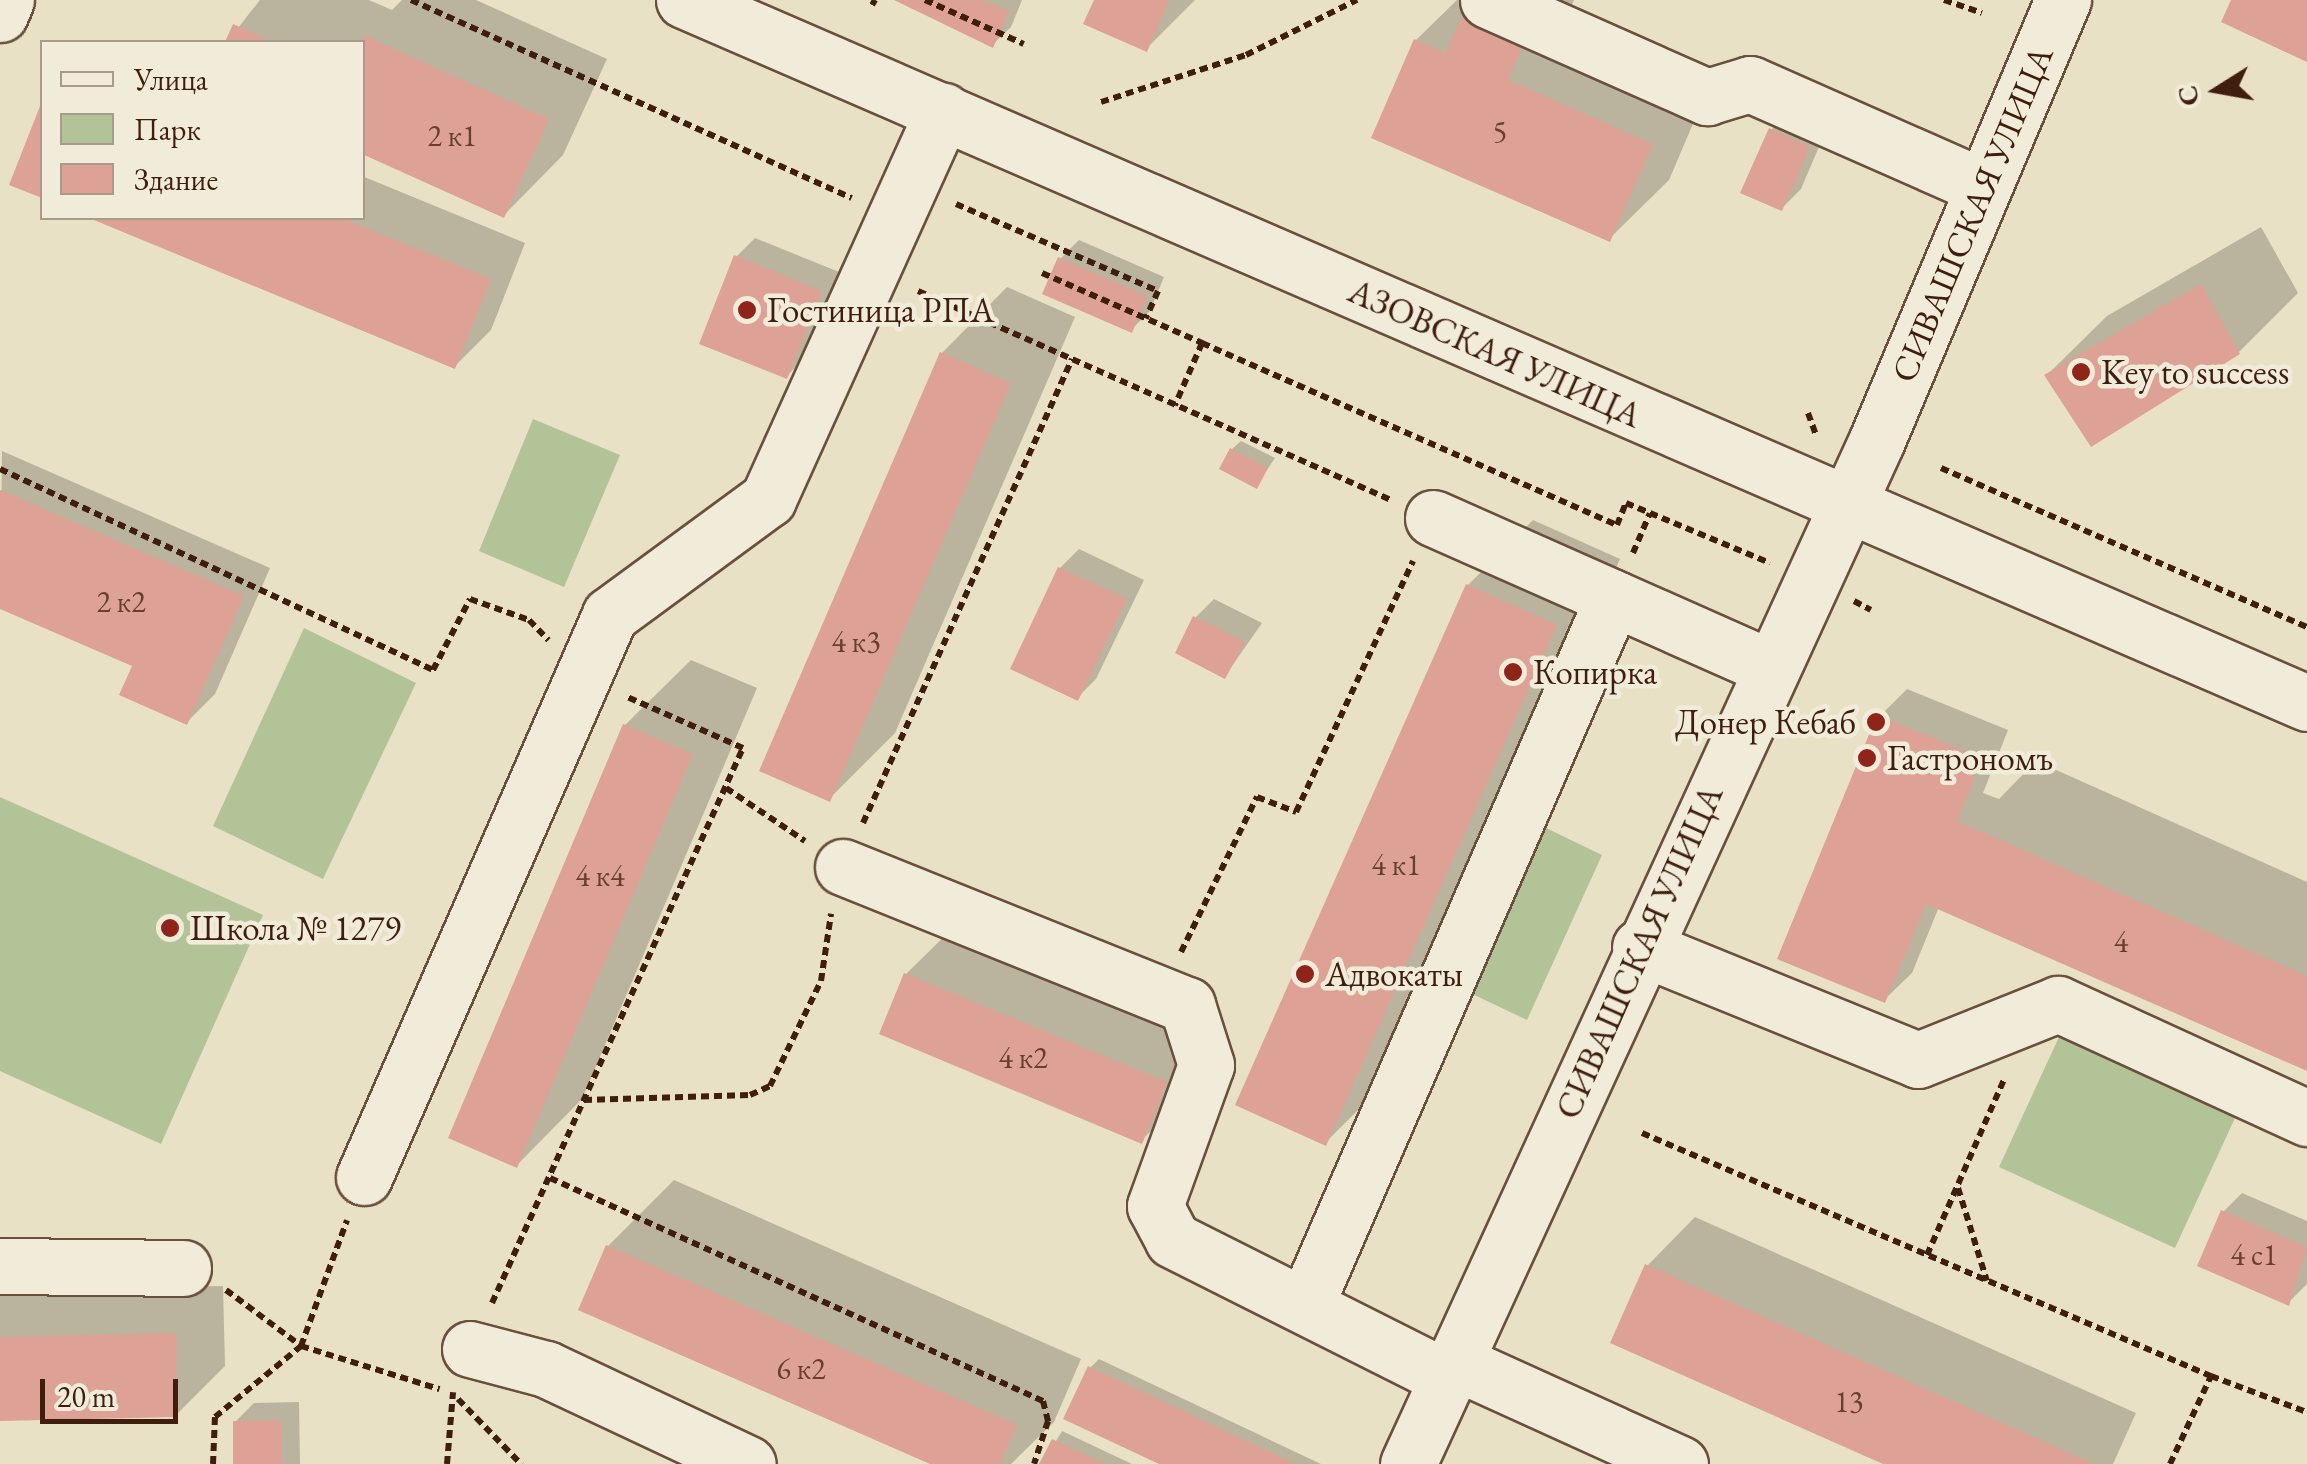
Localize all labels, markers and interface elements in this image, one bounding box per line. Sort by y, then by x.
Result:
legend [40,40,365,220]
street label: СИВАШСКАЯ УЛИЦА [1882,40,2062,388]
north arrow [2167,40,2267,140]
text: Улица [134,60,208,99]
text: С [2168,83,2207,109]
text: Парк [134,110,201,149]
house number: 5 [1493,114,1507,150]
house number: 2 к1 [427,118,477,154]
text: Здание [134,160,218,199]
street label: АЗОВСКАЯ УЛИЦА [1342,269,1648,437]
place label: Гостиница РПА [767,289,995,331]
marker: Гостиница РПА [736,299,758,321]
place label: Key to success [2101,351,2289,393]
marker: Key to success [2070,361,2092,383]
house number: 2 к2 [96,584,146,620]
house number: 4 к3 [831,624,881,660]
place label: Копирка [1533,651,1657,693]
marker: Копирка [1502,661,1524,683]
place label: Донер Кебаб [1675,701,1856,743]
marker: Донер Кебаб [1865,711,1887,733]
place label: Гастрономъ [1887,737,2053,779]
marker: Гастрономъ [1856,747,1878,769]
street label: СИВАШСКАЯ УЛИЦА [1546,779,1732,1125]
house number: 4 к1 [1371,847,1421,883]
house number: 4 к4 [575,858,625,894]
place label: Школа № 1279 [190,907,401,949]
marker: Школа № 1279 [159,917,181,939]
house number: 4 [2114,924,2128,960]
place label: Адвокаты [1325,953,1463,995]
marker: Адвокаты [1294,963,1316,985]
house number: 4 к2 [998,1040,1048,1076]
house number: 4 с1 [2230,1237,2278,1273]
house number: 6 к2 [776,1351,826,1387]
scale bar [45,1359,182,1421]
text: 20 m [57,1377,115,1416]
house number: 13 [1835,1384,1863,1420]

